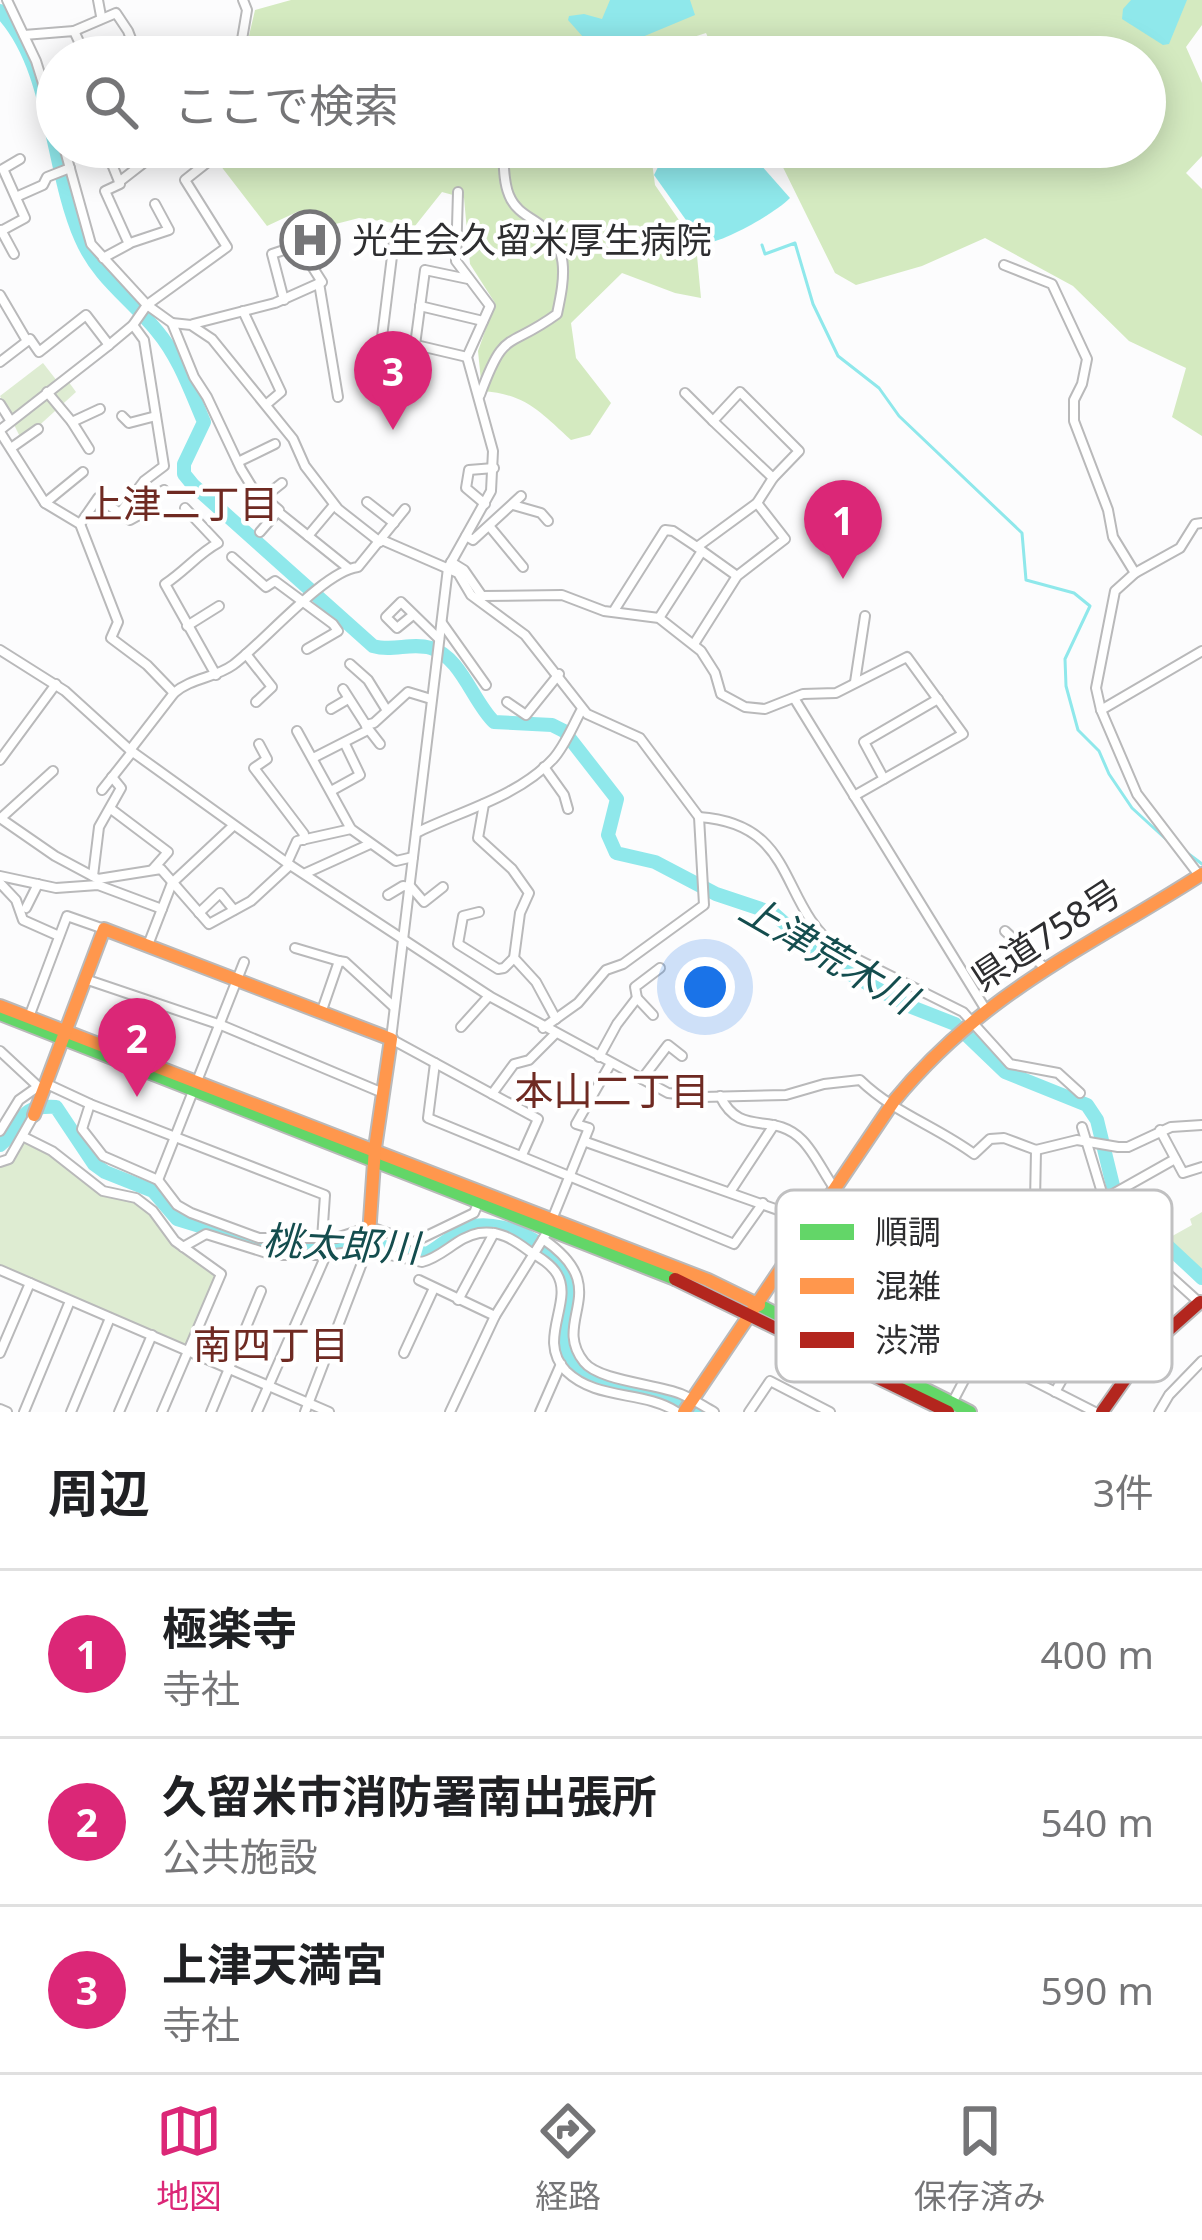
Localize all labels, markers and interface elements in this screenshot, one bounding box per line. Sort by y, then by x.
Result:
search box [36,36,1166,168]
icon: search [78,69,144,135]
text: ここで検索 [174,74,399,135]
hospital icon: 光生会久留米厚生病院 [279,209,341,271]
place label: 光生会久留米厚生病院 [352,215,712,264]
pin: 3 [354,331,432,430]
district label: 上津二丁目 [83,476,279,529]
pin: 1 [804,480,882,579]
street label: 県道758号 [961,868,1130,1001]
water label: 上津荒木川 [731,881,930,1026]
your location [675,957,735,1017]
pin: 2 [98,998,176,1097]
district label: 本山二丁目 [514,1063,710,1116]
legend [776,1190,1172,1382]
text: 順調 [875,1209,941,1254]
water label: 桃太郎川 [262,1212,424,1273]
text: 混雑 [875,1263,941,1308]
district label: 南四丁目 [193,1317,349,1370]
text: 渋滞 [875,1317,941,1362]
text: 周辺 [48,1457,150,1527]
text: 3件 [1093,1465,1154,1518]
text: 極楽寺 [162,1597,297,1658]
text: 1 [76,1627,98,1680]
text: 400 m [1040,1627,1154,1680]
text: 寺社 [162,1661,240,1714]
text: 久留米市消防署南出張所 [162,1765,657,1826]
text: 2 [76,1795,98,1848]
text: 540 m [1040,1795,1154,1848]
text: 公共施設 [162,1829,318,1882]
text: 上津天満宮 [162,1933,387,1994]
text: 3 [76,1963,98,2016]
text: 590 m [1040,1963,1154,2016]
text: 寺社 [162,1997,240,2050]
tab: 地図 [156,2098,222,2218]
tab: 経路 [535,2098,601,2218]
tab: 保存済み [914,2098,1046,2218]

